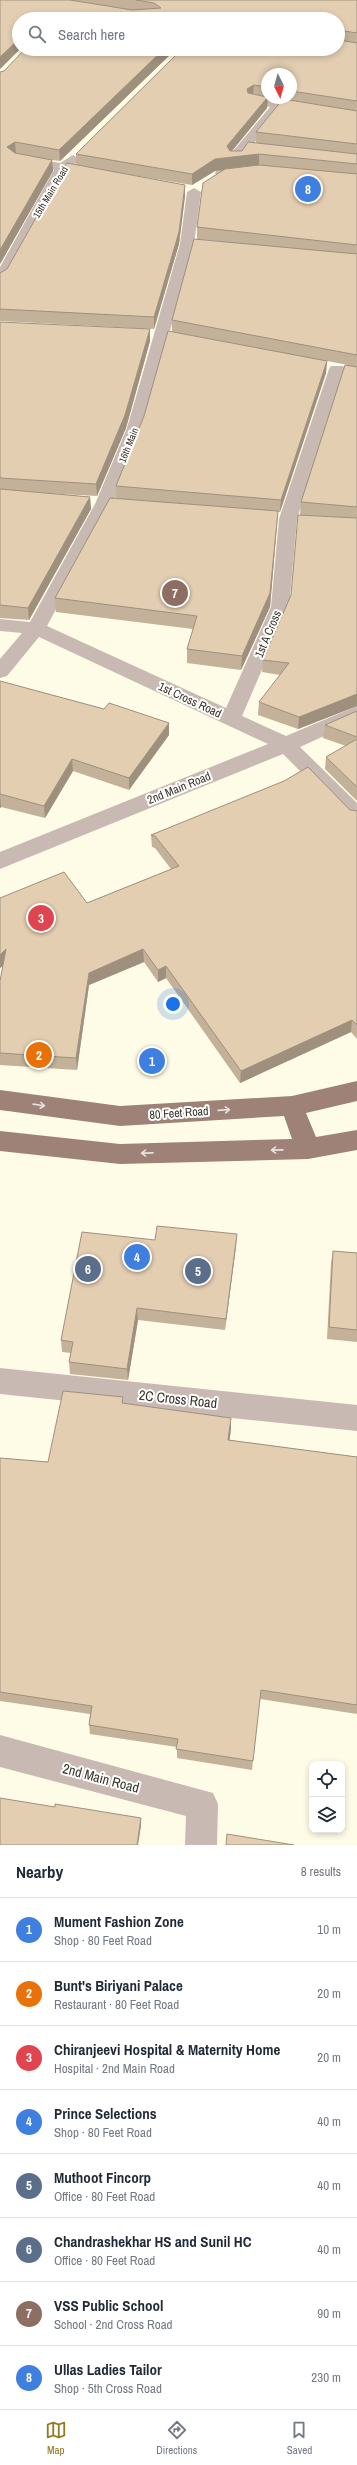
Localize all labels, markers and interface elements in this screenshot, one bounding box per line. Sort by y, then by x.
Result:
search box [12,12,345,56]
icon: search [26,23,48,45]
text: Search here [58,24,125,45]
north arrow [261,68,297,104]
street label: 15th Main Road [30,164,71,221]
pin: 8 [295,174,321,204]
street label: 16th Main [116,426,141,465]
pin: 7 [162,578,188,608]
street label: 1st A Cross [251,608,285,660]
street label: 1st Cross Road [156,678,224,722]
street label: 2nd Main Road [145,768,213,808]
pin: 3 [28,903,54,933]
your location [163,994,183,1014]
pin: 2 [26,1040,52,1070]
pin: 1 [139,1046,165,1076]
one-way arrow [32,1101,45,1109]
street label: 80 Feet Road [149,1103,209,1123]
one-way arrow [217,1106,230,1113]
one-way arrow [271,1146,284,1153]
one-way arrow [141,1149,154,1157]
pin: 4 [124,1242,150,1272]
pin: 6 [75,1254,101,1284]
pin: 5 [185,1256,211,1286]
street label: 2C Cross Road [138,1386,218,1412]
street label: 2nd Main Road [61,1759,141,1797]
map controls [309,1761,345,1833]
button: locate [309,1761,345,1797]
button: layers [309,1797,345,1833]
text: Nearby [16,1860,63,1883]
text: 8 results [301,1863,341,1880]
text: Mument Fashion Zone [54,1911,184,1932]
text: 1 [26,1921,32,1938]
text: 10 m [317,1921,341,1938]
text: Shop · 80 Feet Road [54,1932,152,1949]
text: Bunt's Biriyani Palace [54,1975,183,1996]
text: 2 [26,1985,32,2002]
text: 20 m [317,1985,341,2002]
text: Restaurant · 80 Feet Road [54,1996,179,2013]
text: Chiranjeevi Hospital & Maternity Home [54,2039,280,2060]
text: 3 [26,2049,32,2066]
text: 20 m [317,2049,341,2066]
text: Hospital · 2nd Main Road [54,2060,175,2077]
text: Prince Selections [54,2103,157,2124]
text: 4 [26,2113,32,2130]
text: 40 m [317,2113,341,2130]
text: Shop · 80 Feet Road [54,2124,152,2141]
text: Muthoot Fincorp [54,2167,151,2188]
text: 5 [26,2177,32,2194]
text: 40 m [317,2177,341,2194]
text: Office · 80 Feet Road [54,2188,155,2205]
text: Chandrashekhar HS and Sunil HC [54,2231,252,2252]
text: 6 [26,2241,32,2258]
text: 40 m [317,2241,341,2258]
text: Office · 80 Feet Road [54,2252,155,2269]
text: VSS Public School [54,2295,163,2316]
text: 7 [26,2305,32,2322]
text: 90 m [317,2305,341,2322]
text: School · 2nd Cross Road [54,2316,173,2333]
text: Ullas Ladies Tailor [54,2359,162,2380]
text: 8 [26,2369,32,2386]
text: 230 m [311,2369,341,2386]
text: Shop · 5th Cross Road [54,2380,162,2397]
tab: Map [45,2419,67,2457]
tab: Directions [156,2419,197,2457]
tab: Saved [287,2419,312,2457]

